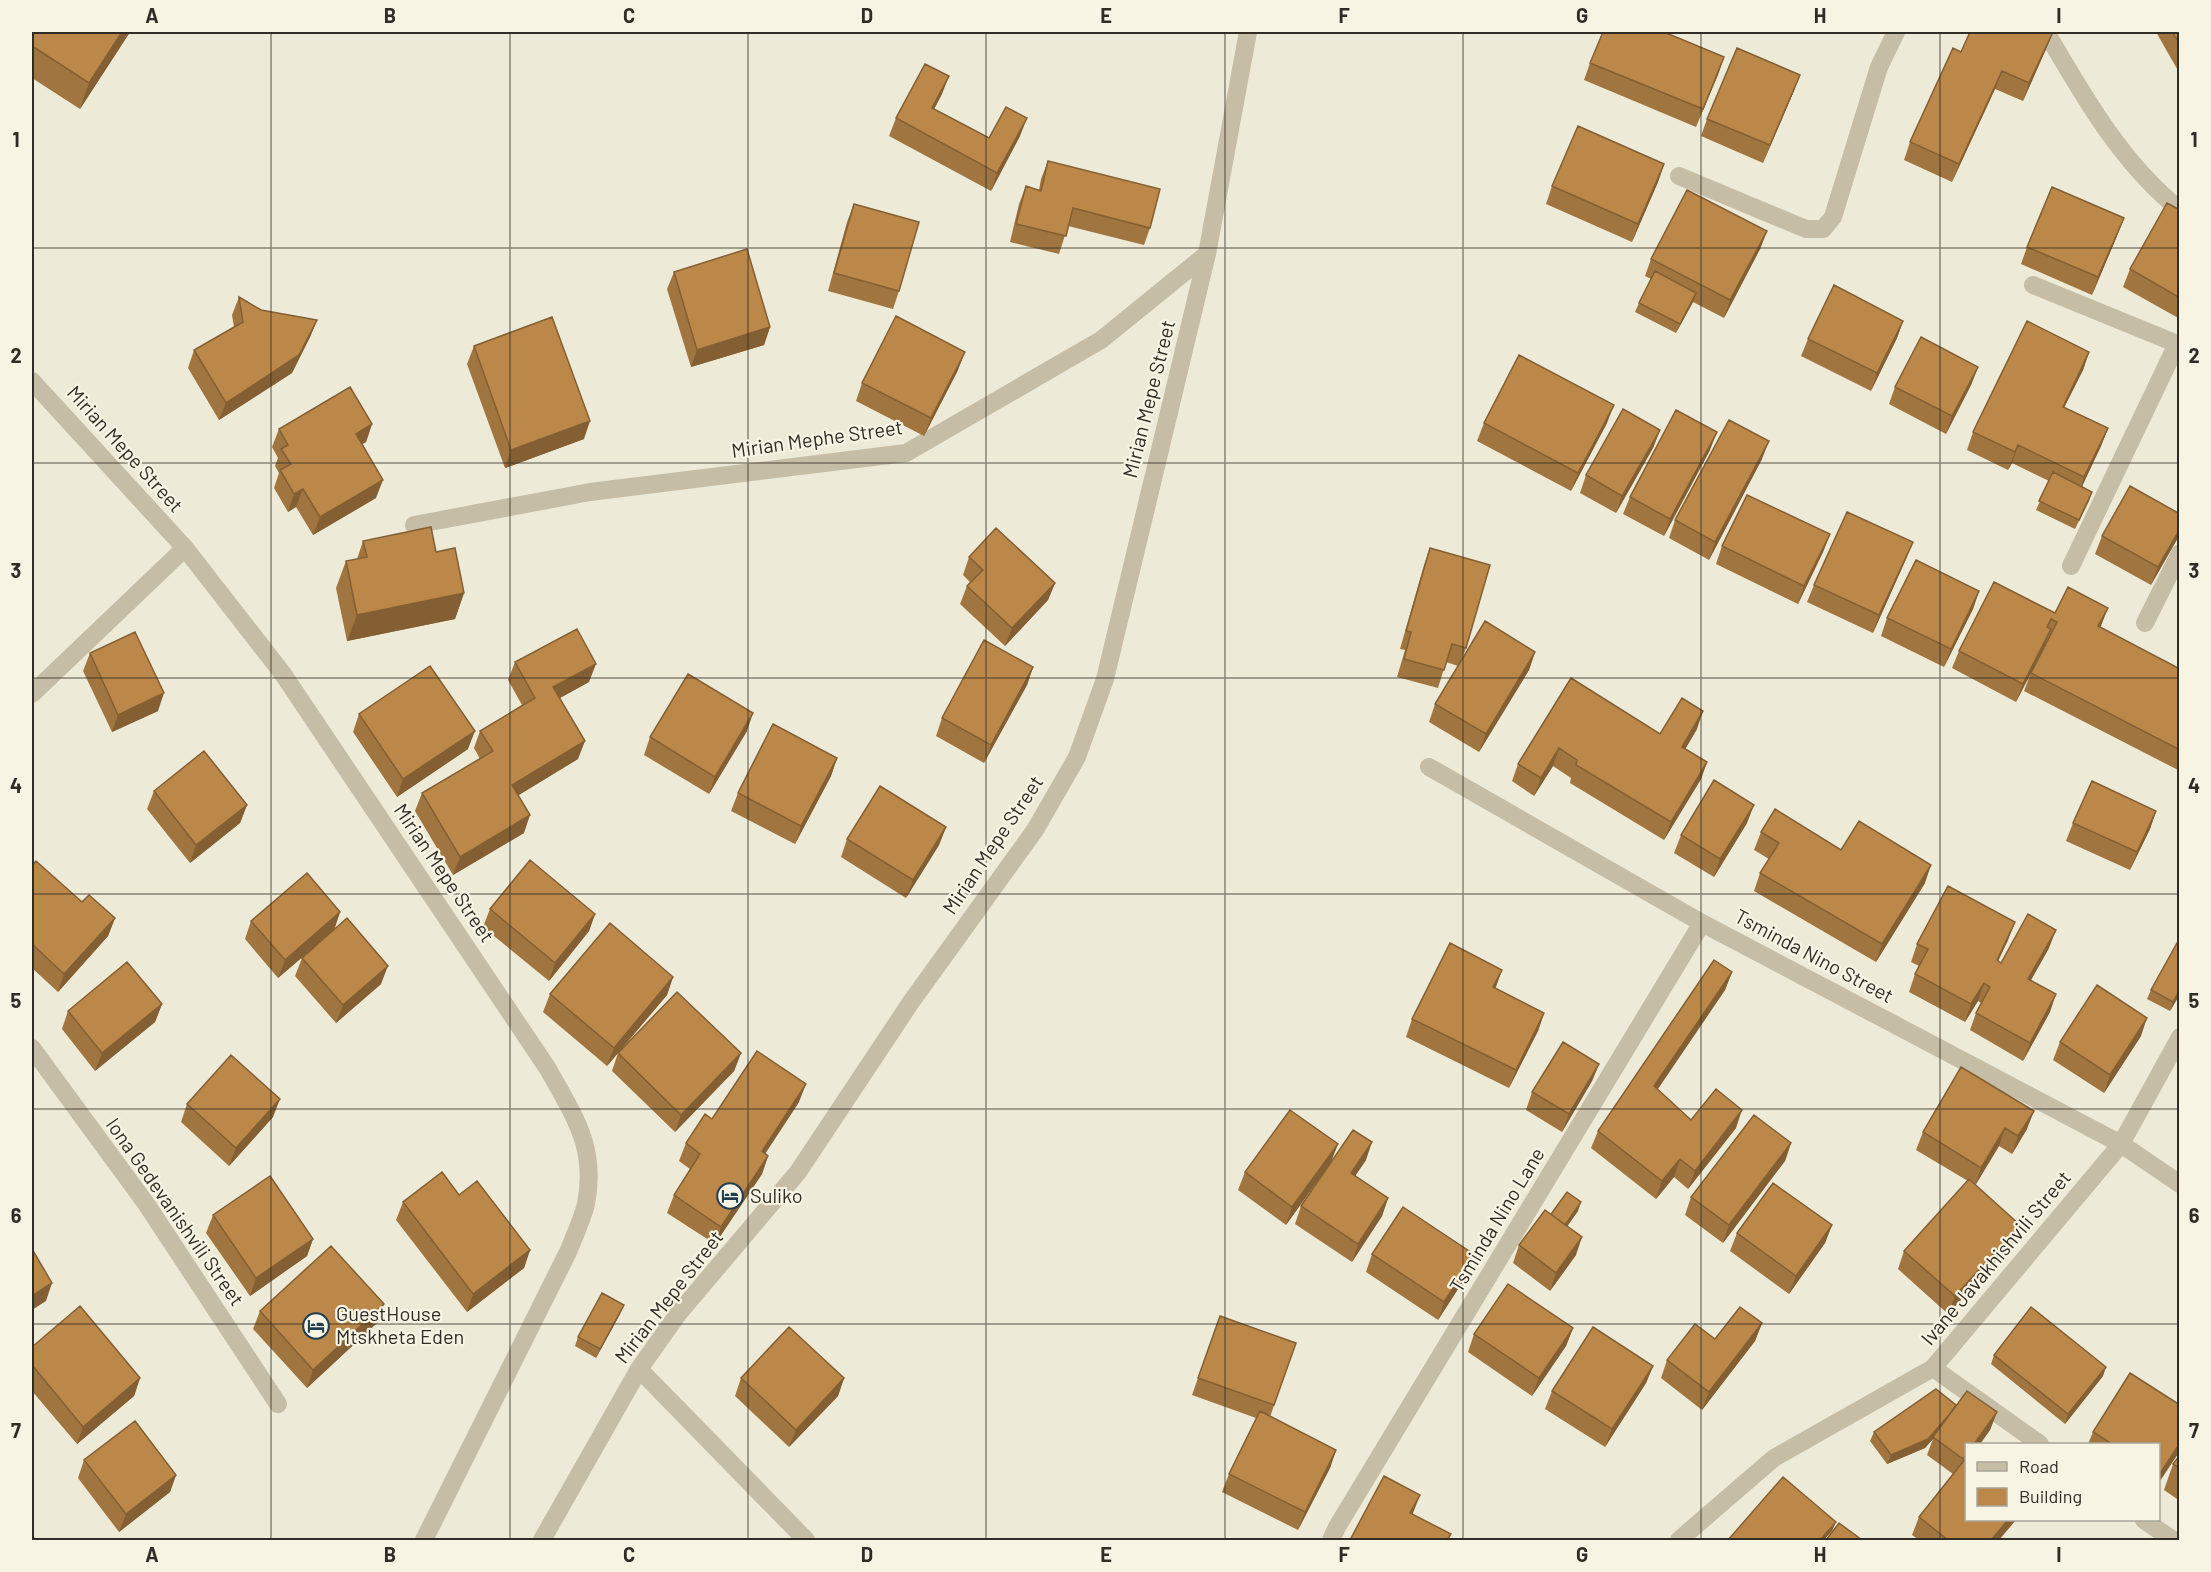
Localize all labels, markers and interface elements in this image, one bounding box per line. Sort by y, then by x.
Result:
text: A [145,3,159,27]
text: B [384,3,396,27]
text: C [623,3,635,27]
text: D [861,3,873,27]
text: E [1100,3,1112,27]
text: F [1338,3,1350,27]
text: G [1576,3,1588,27]
text: H [1814,3,1826,27]
text: I [2056,3,2062,27]
text: 1 [12,127,20,151]
text: 1 [2190,127,2198,151]
street label: Mirian Mepe Street [1117,317,1179,480]
text: 2 [10,343,22,367]
text: 2 [2188,343,2200,367]
street label: Mirian Mepe Street [63,380,189,517]
street label: Mirian Mephe Street [730,414,904,462]
text: 3 [11,558,21,582]
text: 3 [2189,558,2199,582]
street label: Mirian Mepe Street [937,771,1047,918]
text: 4 [10,773,22,797]
text: 4 [2188,773,2200,797]
street label: Mirian Mepe Street [390,799,500,946]
street label: Tsminda Nino Street [1731,903,1898,1007]
text: 5 [11,988,22,1012]
text: 5 [2189,988,2200,1012]
street label: Iona Gedevanishvili Street [102,1113,250,1310]
street label: Tsminda Nino Lane [1443,1143,1549,1296]
street label: Ivane Javakhishvili Street [1915,1165,2075,1349]
hotel icon: Suliko [715,1181,745,1211]
place label: Suliko [750,1183,803,1207]
text: 6 [11,1203,22,1227]
text: 6 [2189,1203,2200,1227]
street label: Mirian Mepe Street [609,1225,728,1368]
place label: GuestHouse Mtskheta Eden [336,1301,464,1348]
hotel icon: GuestHouse Mtskheta Eden [301,1311,331,1341]
text: 7 [11,1418,21,1442]
text: 7 [2189,1418,2199,1442]
legend [1965,1443,2160,1521]
text: Road [2019,1455,2059,1477]
text: Building [2019,1485,2082,1507]
text: A [145,1542,159,1566]
text: B [384,1542,396,1566]
text: C [623,1542,635,1566]
text: D [861,1542,873,1566]
text: E [1100,1542,1112,1566]
text: F [1338,1542,1350,1566]
text: G [1576,1542,1588,1566]
text: H [1814,1542,1826,1566]
text: I [2056,1542,2062,1566]

